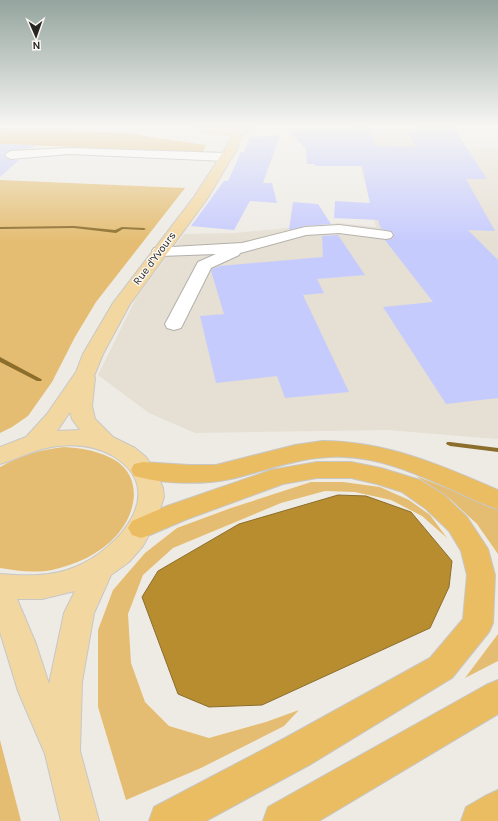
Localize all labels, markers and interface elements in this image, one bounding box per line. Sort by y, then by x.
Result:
north arrow [16,16,56,56]
text: N [32,39,41,52]
street label: Rue d'Yvours [130,229,179,287]

